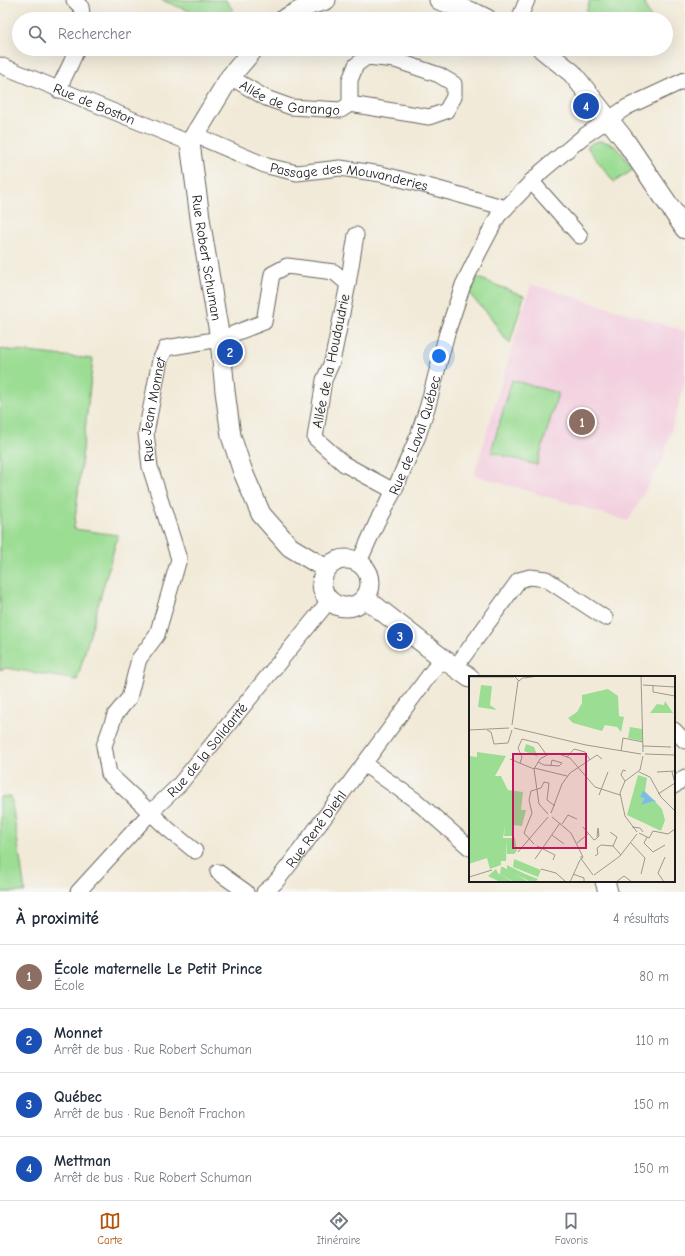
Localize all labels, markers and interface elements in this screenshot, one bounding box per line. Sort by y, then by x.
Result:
search box [12,12,673,56]
icon: search [26,23,48,45]
text: Rechercher [58,25,131,43]
street label: Allée de Garango [237,76,340,118]
street label: Rue de Boston [51,79,138,128]
pin: 4 [573,91,599,121]
street label: Passage des Mouvanderies [268,159,430,194]
street label: Rue Robert Schuman [189,194,225,322]
street label: Allée de la Houdaudrie [308,292,354,430]
pin: 2 [217,337,243,367]
your location [429,346,449,366]
street label: Rue Jean Monnet [137,353,169,463]
street label: Rue de Laval Québec [385,373,444,497]
pin: 1 [569,407,595,437]
pin: 3 [387,621,413,651]
inset map [469,676,675,882]
street label: Rue de la Solidarité [163,700,251,801]
street label: Rue René Diehl [282,787,350,871]
text: À proximité [16,909,99,928]
text: 4 résultats [613,911,669,926]
text: École maternelle Le Petit Prince [54,960,262,978]
text: 1 [26,969,32,984]
text: 80 m [639,969,669,984]
text: École [54,978,84,993]
text: Monnet [54,1024,102,1042]
text: 2 [26,1033,32,1048]
text: 110 m [636,1033,669,1048]
text: Arrêt de bus · Rue Robert Schuman [54,1042,252,1057]
text: Québec [54,1088,102,1106]
text: 3 [26,1097,32,1112]
text: 150 m [634,1097,669,1112]
text: Arrêt de bus · Rue Benoît Frachon [54,1106,245,1121]
text: Mettman [54,1152,111,1170]
text: 4 [26,1161,32,1176]
text: 150 m [634,1161,669,1176]
text: Arrêt de bus · Rue Robert Schuman [54,1170,252,1185]
tab: Carte [97,1210,122,1247]
tab: Itinéraire [317,1210,360,1247]
tab: Favoris [555,1210,588,1247]

